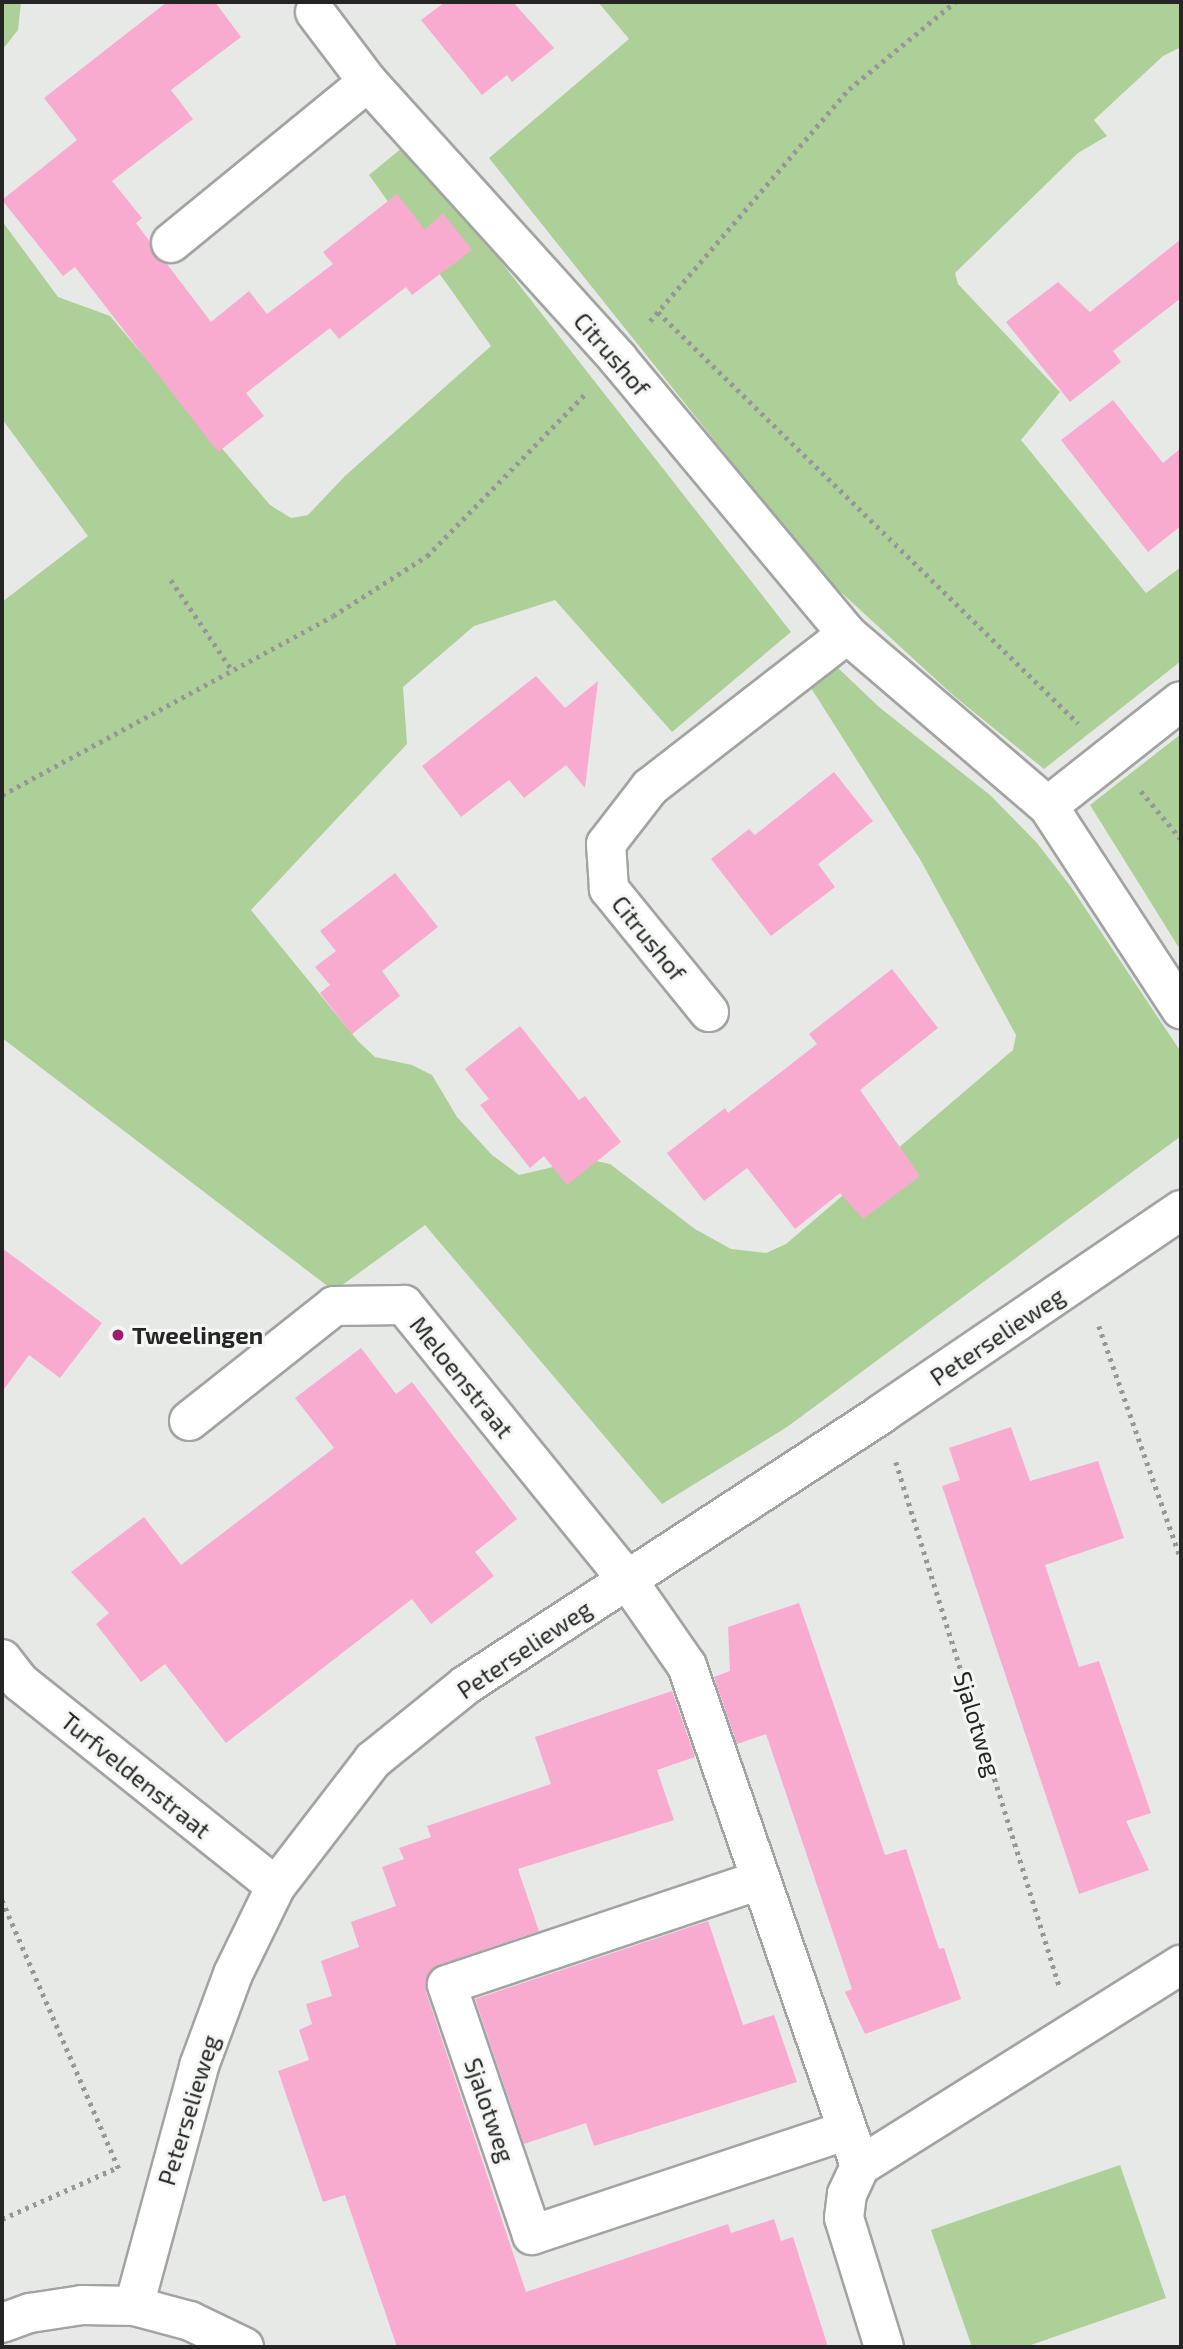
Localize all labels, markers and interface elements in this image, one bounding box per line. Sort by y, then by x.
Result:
street label: Citrushof [568,306,656,402]
street label: Citrushof [606,890,692,986]
street label: Peterselieweg [924,1281,1070,1391]
street label: Meloenstraat [404,1310,520,1444]
place label: Tweelingen [132,1321,263,1349]
marker: Tweelingen [110,1327,126,1343]
street label: Peterselieweg [451,1594,597,1704]
street label: Sjalotweg [948,1668,1008,1780]
street label: Turfveldenstraat [55,1706,217,1844]
street label: Peterselieweg [151,2031,225,2189]
street label: Sjalotweg [459,2054,521,2166]

